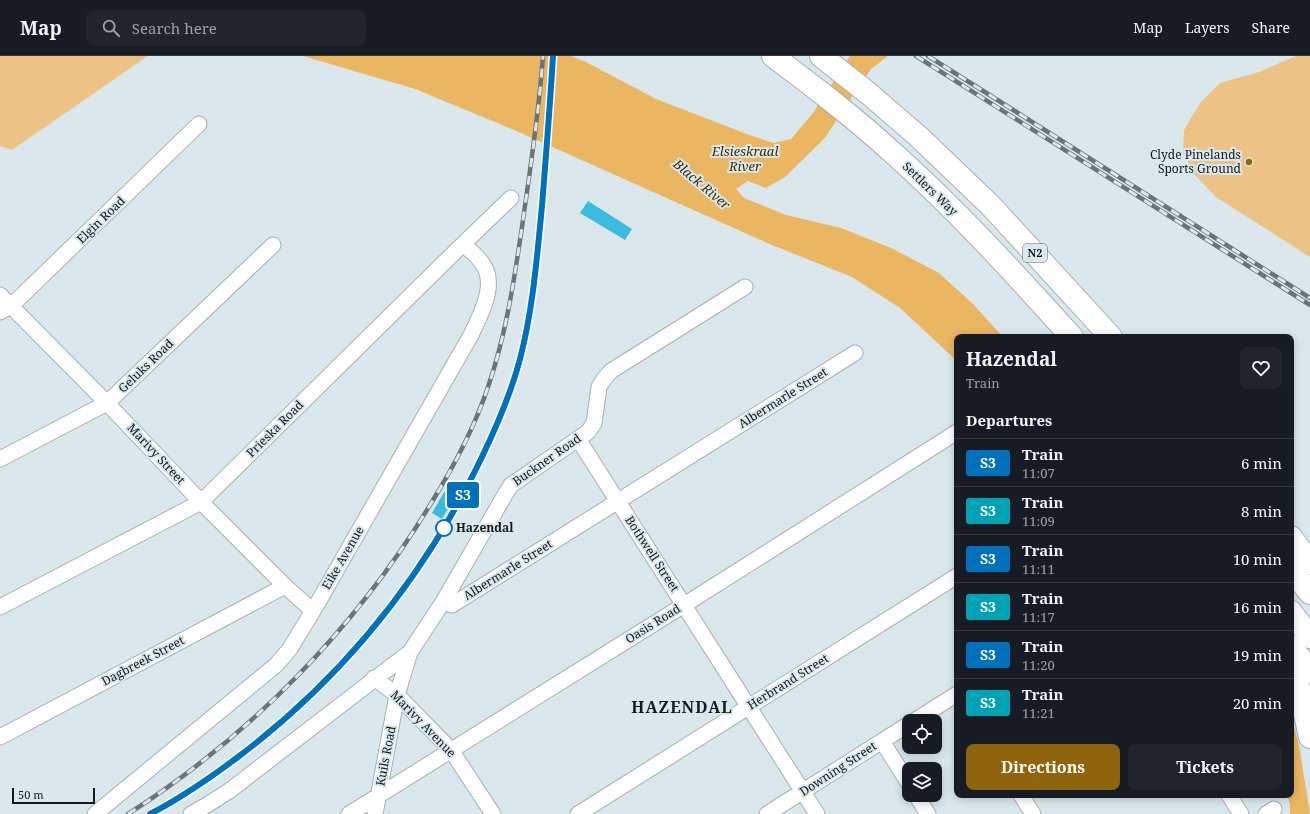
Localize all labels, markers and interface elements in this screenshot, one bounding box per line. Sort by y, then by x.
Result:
search box [86,10,366,46]
text: Map [20,15,62,41]
icon: search [100,17,122,39]
text: Search here [132,18,217,38]
text: Map [1133,18,1163,37]
text: Layers [1185,18,1230,37]
text: Share [1252,18,1290,37]
water label: Elsieskraal River [711,142,778,175]
place label: Clyde Pinelands Sports Ground [1150,146,1242,177]
water label: Black River [669,154,735,214]
marker: Clyde Pinelands Sports Ground [1244,157,1254,167]
street label: Settlers Way [899,158,962,219]
street label: Elgin Road [73,192,129,247]
road number: N2 [1023,244,1047,262]
street label: Geluks Road [114,335,177,396]
text: Hazendal [966,346,1057,372]
button: heart [1240,347,1282,389]
street label: Albermarle Street [735,363,831,432]
text: Train [966,374,1000,392]
street label: Prieska Road [242,396,307,461]
text: Departures [966,410,1052,430]
street label: Marivy Street [124,419,189,488]
street label: Buckner Road [509,429,585,490]
text: Train [1022,444,1064,464]
text: S3 [980,453,996,472]
text: 6 min [1241,453,1282,473]
text: 11:07 [1022,464,1055,482]
line badge: S3 [445,482,481,508]
text: S3 [455,485,471,504]
text: Train [1022,492,1064,512]
text: S3 [980,501,996,520]
text: 8 min [1241,501,1282,521]
street label: Bothwell Street [621,512,683,595]
text: 11:09 [1022,512,1055,530]
marker: Hazendal [435,519,453,537]
place label: Hazendal [456,519,514,536]
street label: Eike Avenue [318,523,368,593]
street label: Albermarle Street [460,535,556,604]
text: Train [1022,540,1064,560]
text: S3 [980,549,996,568]
text: 10 min [1233,549,1282,569]
text: 11:11 [1022,560,1055,578]
text: Train [1022,588,1064,608]
text: S3 [980,597,996,616]
text: 16 min [1233,597,1282,617]
street label: Oasis Road [622,600,684,647]
text: 11:17 [1022,608,1055,626]
street label: Dagbreek Street [98,632,187,690]
text: Train [1022,636,1064,656]
text: S3 [980,645,996,664]
text: 19 min [1233,645,1282,665]
street label: Herbrand Street [744,650,832,713]
text: 11:20 [1022,656,1055,674]
text: Train [1022,684,1064,704]
street label: Marivy Avenue [387,686,460,761]
text: S3 [980,693,996,712]
text: 20 min [1233,693,1282,713]
district label: HAZENDAL [631,696,733,718]
text: 11:21 [1022,704,1055,722]
map controls [902,714,942,802]
button: locate [902,714,942,754]
street label: Kuils Road [371,724,400,787]
street label: Downing Street [796,737,879,800]
button: Directions [966,744,1120,790]
button: Tickets [1128,744,1282,790]
button: layers [902,762,942,802]
scale bar [12,786,95,805]
text: 50 m [18,787,44,802]

